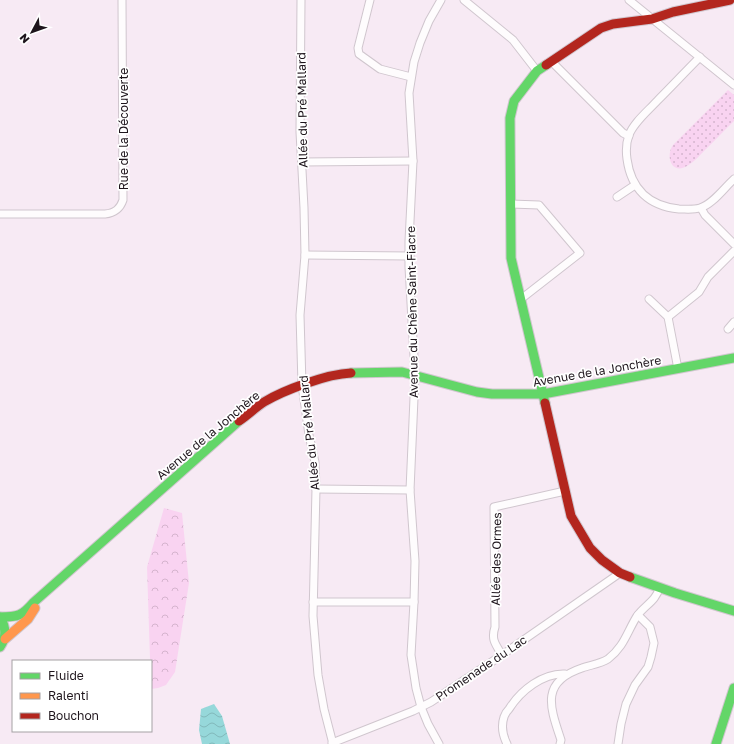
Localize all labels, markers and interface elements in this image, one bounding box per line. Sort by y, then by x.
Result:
north arrow [12,12,52,52]
text: N [16,31,32,46]
street label: Allée du Pré Mallard [293,52,311,168]
street label: Rue de la Découverte [116,68,131,190]
street label: Avenue du Chêne Saint-Fiacre [403,226,421,398]
street label: Avenue de la Jonchère [532,352,662,390]
street label: Allée du Pré Mallard [295,375,323,491]
street label: Avenue de la Jonchère [153,387,263,483]
street label: Allée des Ormes [488,512,504,606]
street label: Promenade du Lac [433,632,530,704]
legend [12,660,152,732]
text: Fluide [48,668,84,683]
text: Ralenti [48,688,89,703]
text: Bouchon [48,708,99,723]

